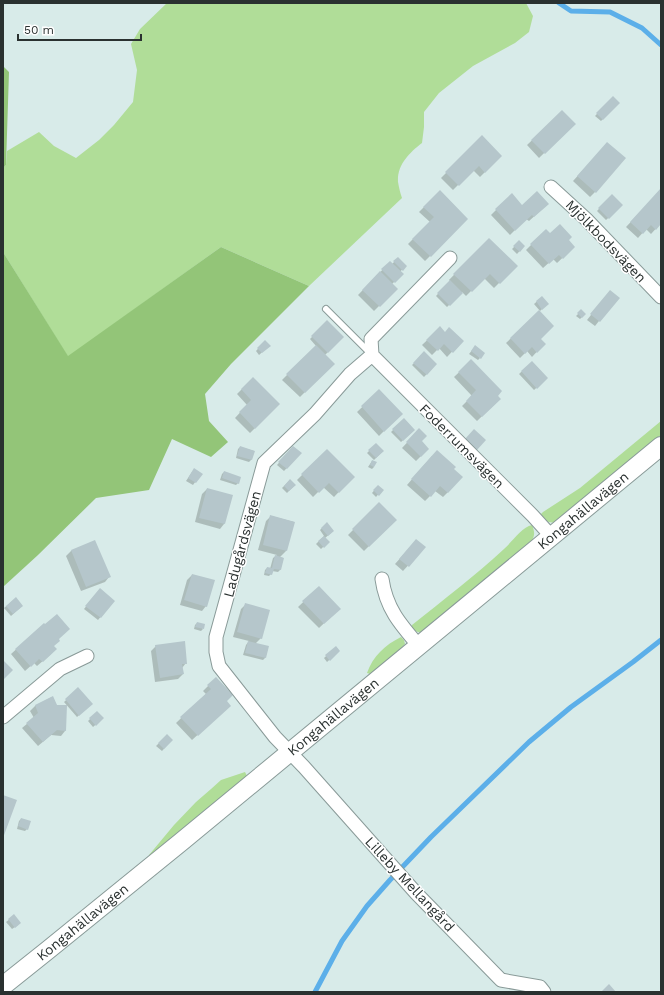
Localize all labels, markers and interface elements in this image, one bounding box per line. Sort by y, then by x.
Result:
scale bar [18,16,141,42]
text: 50 m [24,23,54,37]
street label: Mjölkbodsvägen [563,196,649,286]
street label: Foderrumsvägen [416,400,508,492]
street label: Kongahällavägen [534,468,632,553]
street label: Ladugårdsvägen [220,489,264,599]
street label: Kongahällavägen [284,674,382,759]
street label: Lilleby Mellangård [362,833,458,935]
street label: Kongahällavägen [33,880,131,964]

